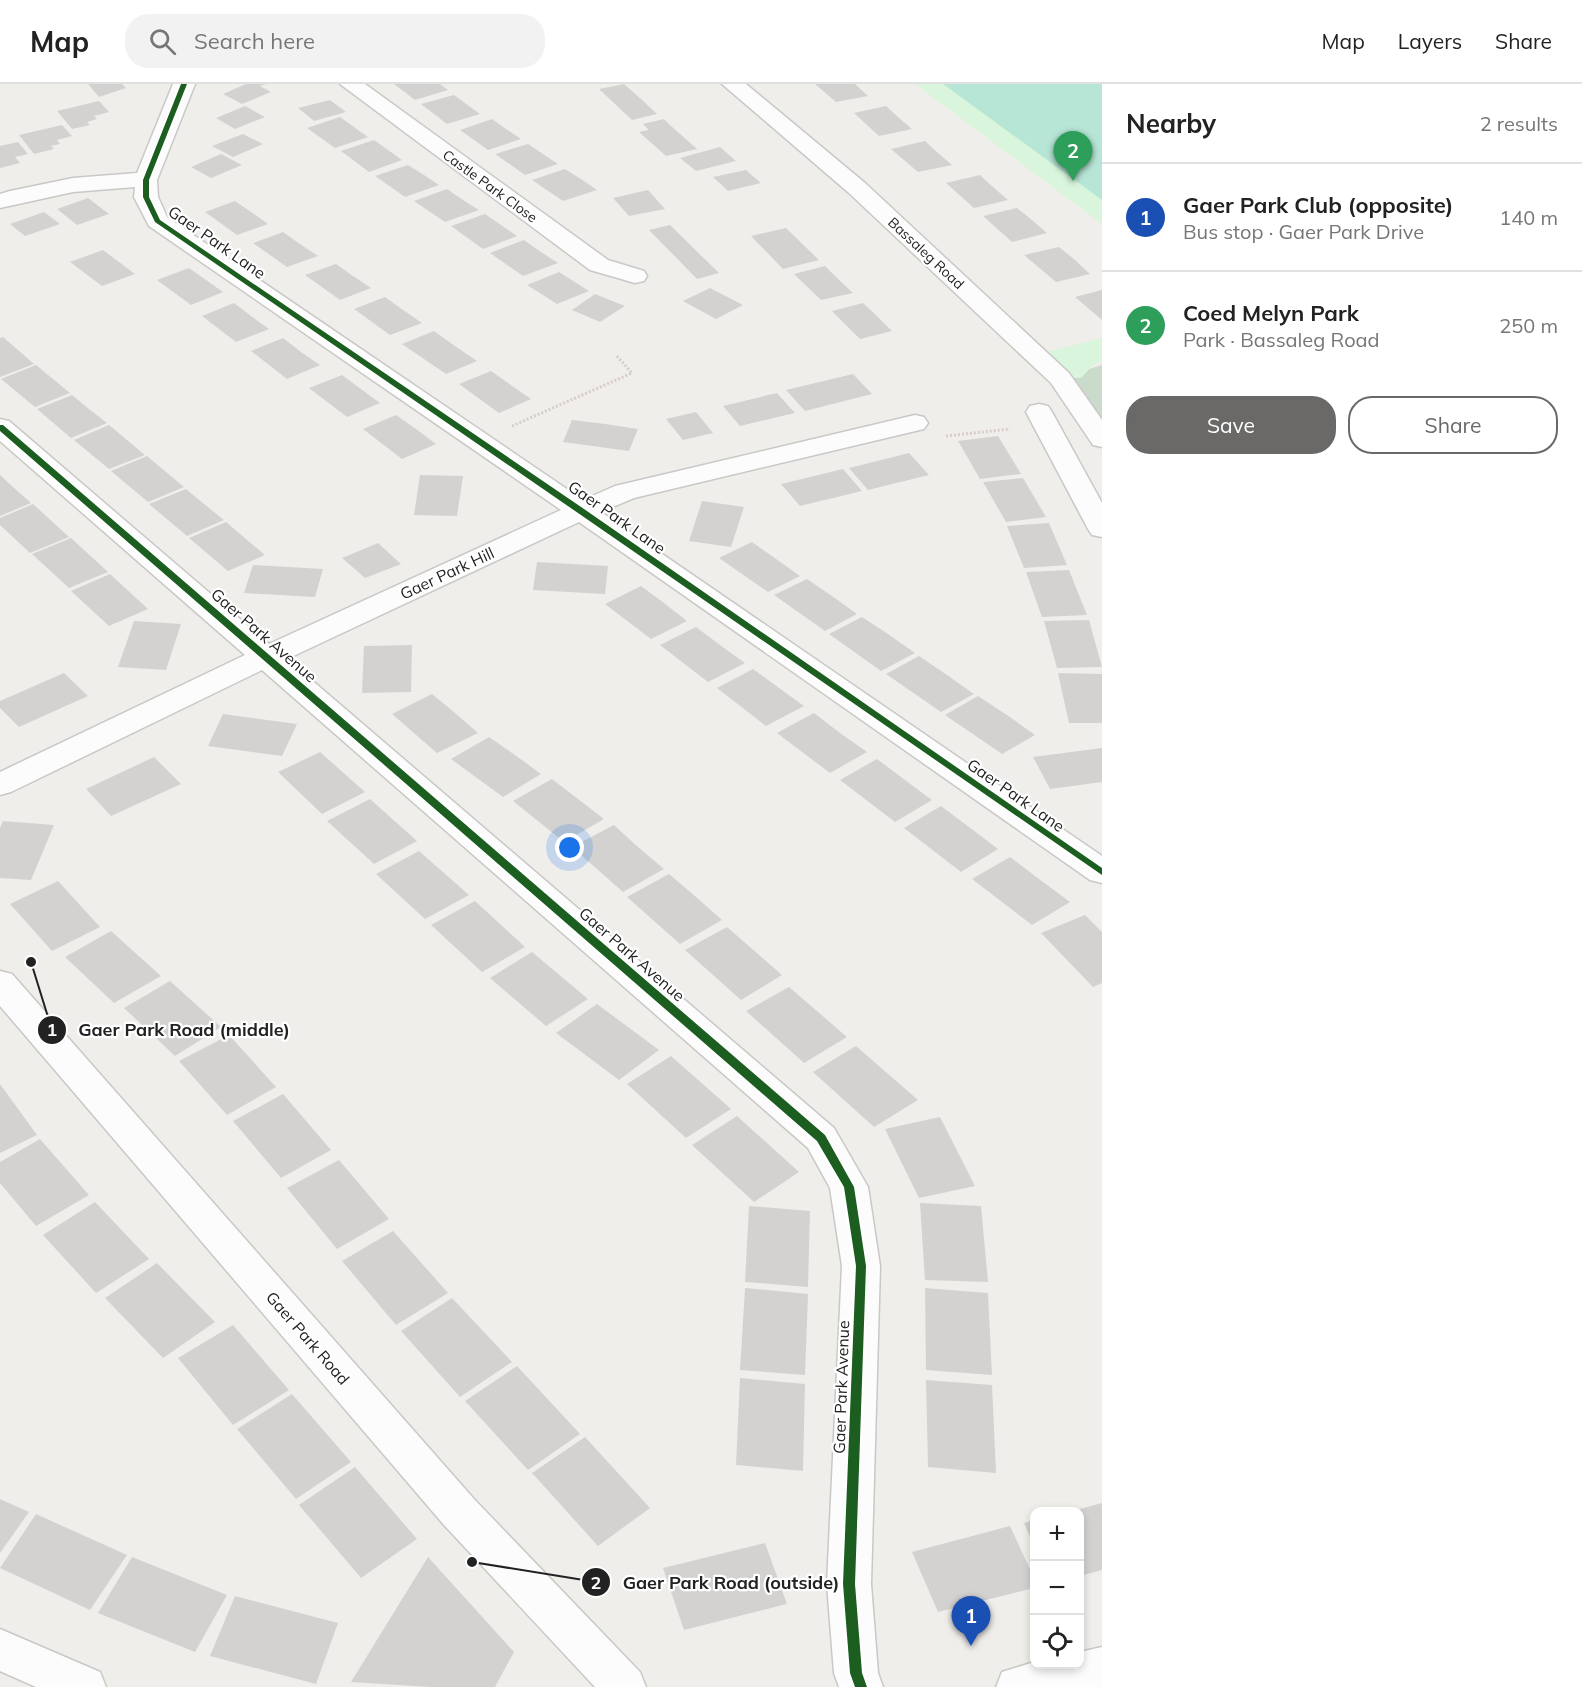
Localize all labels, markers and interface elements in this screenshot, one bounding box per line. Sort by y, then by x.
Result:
search box [125,14,545,68]
text: Map [30,24,89,59]
icon: search [146,25,179,58]
text: Search here [194,27,315,55]
text: Map [1322,28,1365,54]
text: Layers [1398,28,1462,54]
text: Share [1495,28,1552,54]
text: Nearby [1126,107,1216,140]
text: 2 results [1480,111,1558,136]
pin: 2 [1054,132,1092,181]
street label: Castle Park Close [439,146,541,226]
text: Gaer Park Club (opposite) [1183,191,1453,219]
street label: Gaer Park Lane [164,201,270,283]
text: 1 [1140,205,1152,230]
text: 140 m [1499,205,1558,230]
street label: Bassaleg Road [884,213,968,293]
text: Bus stop · Gaer Park Drive [1183,219,1424,244]
text: Coed Melyn Park [1183,299,1359,327]
text: 2 [1140,313,1152,338]
text: 250 m [1499,313,1558,338]
text: Park · Bassaleg Road [1183,327,1380,352]
button: Save [1126,396,1336,454]
button: Share [1348,396,1558,454]
street label: Gaer Park Lane [564,476,670,558]
street label: Gaer Park Hill [397,542,497,604]
street label: Gaer Park Avenue [207,584,321,686]
street label: Gaer Park Lane [963,754,1069,836]
your location [555,833,584,862]
street label: Gaer Park Avenue [575,903,689,1005]
callout: Gaer Park Road (middle) [37,1012,302,1048]
text: 1 [47,1018,57,1041]
text: Gaer Park Road (middle) [78,1018,290,1041]
street label: Gaer Park Road [262,1287,354,1389]
street label: Gaer Park Avenue [829,1320,853,1454]
map controls [1030,1507,1084,1669]
button: + [1030,1507,1084,1561]
button: − [1030,1561,1084,1615]
callout: Gaer Park Road (outside) [581,1564,852,1600]
text: 2 [591,1571,601,1594]
text: Gaer Park Road (outside) [623,1571,839,1594]
pin: 1 [952,1596,990,1646]
button: locate [1030,1615,1084,1669]

